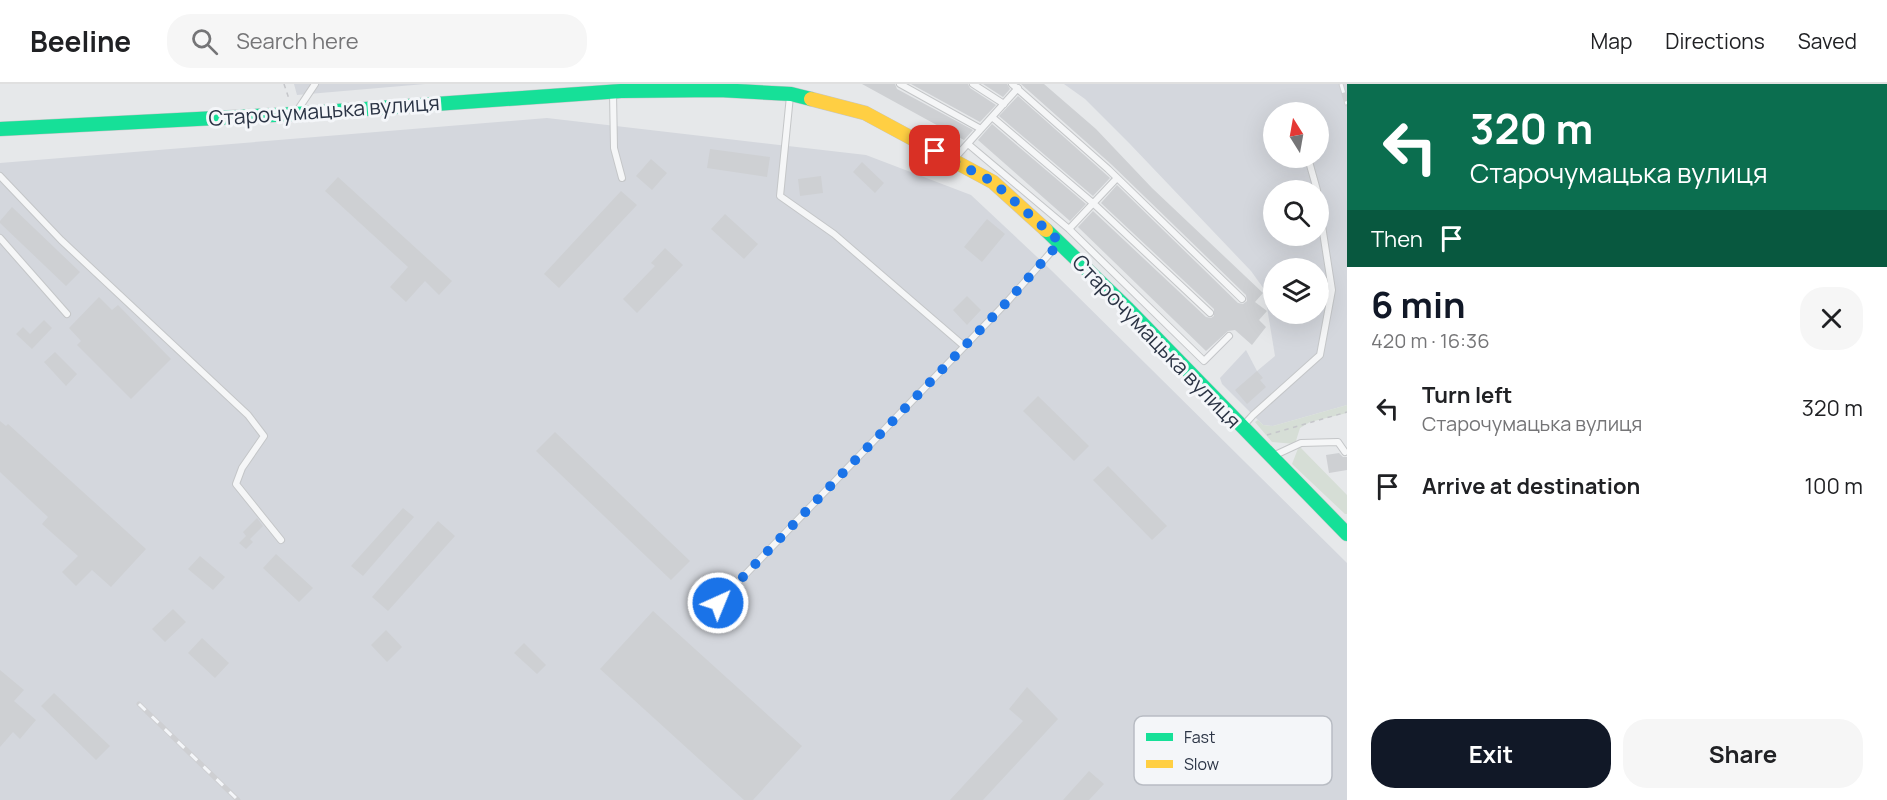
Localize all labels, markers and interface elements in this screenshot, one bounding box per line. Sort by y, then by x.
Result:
search box [167,14,587,68]
text: Beeline [30,22,131,60]
icon: search [188,25,221,58]
text: Search here [236,26,359,56]
text: Map [1591,27,1632,55]
text: Directions [1665,27,1765,55]
text: Saved [1798,27,1857,55]
street label: Старочумацька вулиця [208,88,440,132]
text: 320 m [1470,99,1593,157]
north arrow [1263,102,1329,168]
map controls [1263,102,1329,324]
icon: left [1371,108,1449,186]
pin [909,125,960,176]
icon: arrive [918,134,951,167]
text: Старочумацька вулиця [1470,154,1768,191]
button: search [1263,180,1329,246]
icon: arrive [1435,222,1468,255]
text: Then [1371,224,1423,254]
street label: Старочумацька вулиця [1067,248,1247,434]
button: layers [1263,258,1329,324]
text: 6 min [1371,280,1466,329]
button: close [1800,287,1863,350]
text: 420 m · 16:36 [1371,327,1490,354]
text: Turn left [1422,380,1512,410]
icon: left [1371,392,1404,425]
text: 320 m [1802,393,1863,423]
text: Старочумацька вулиця [1422,410,1642,437]
icon: arrive [1371,470,1404,503]
text: Arrive at destination [1422,471,1640,501]
text: 100 m [1805,471,1863,501]
position arrow [686,571,750,635]
legend [1134,716,1332,785]
button: Exit [1371,719,1611,788]
button: Share [1623,719,1863,788]
text: Fast [1184,726,1215,748]
text: Slow [1184,753,1219,775]

